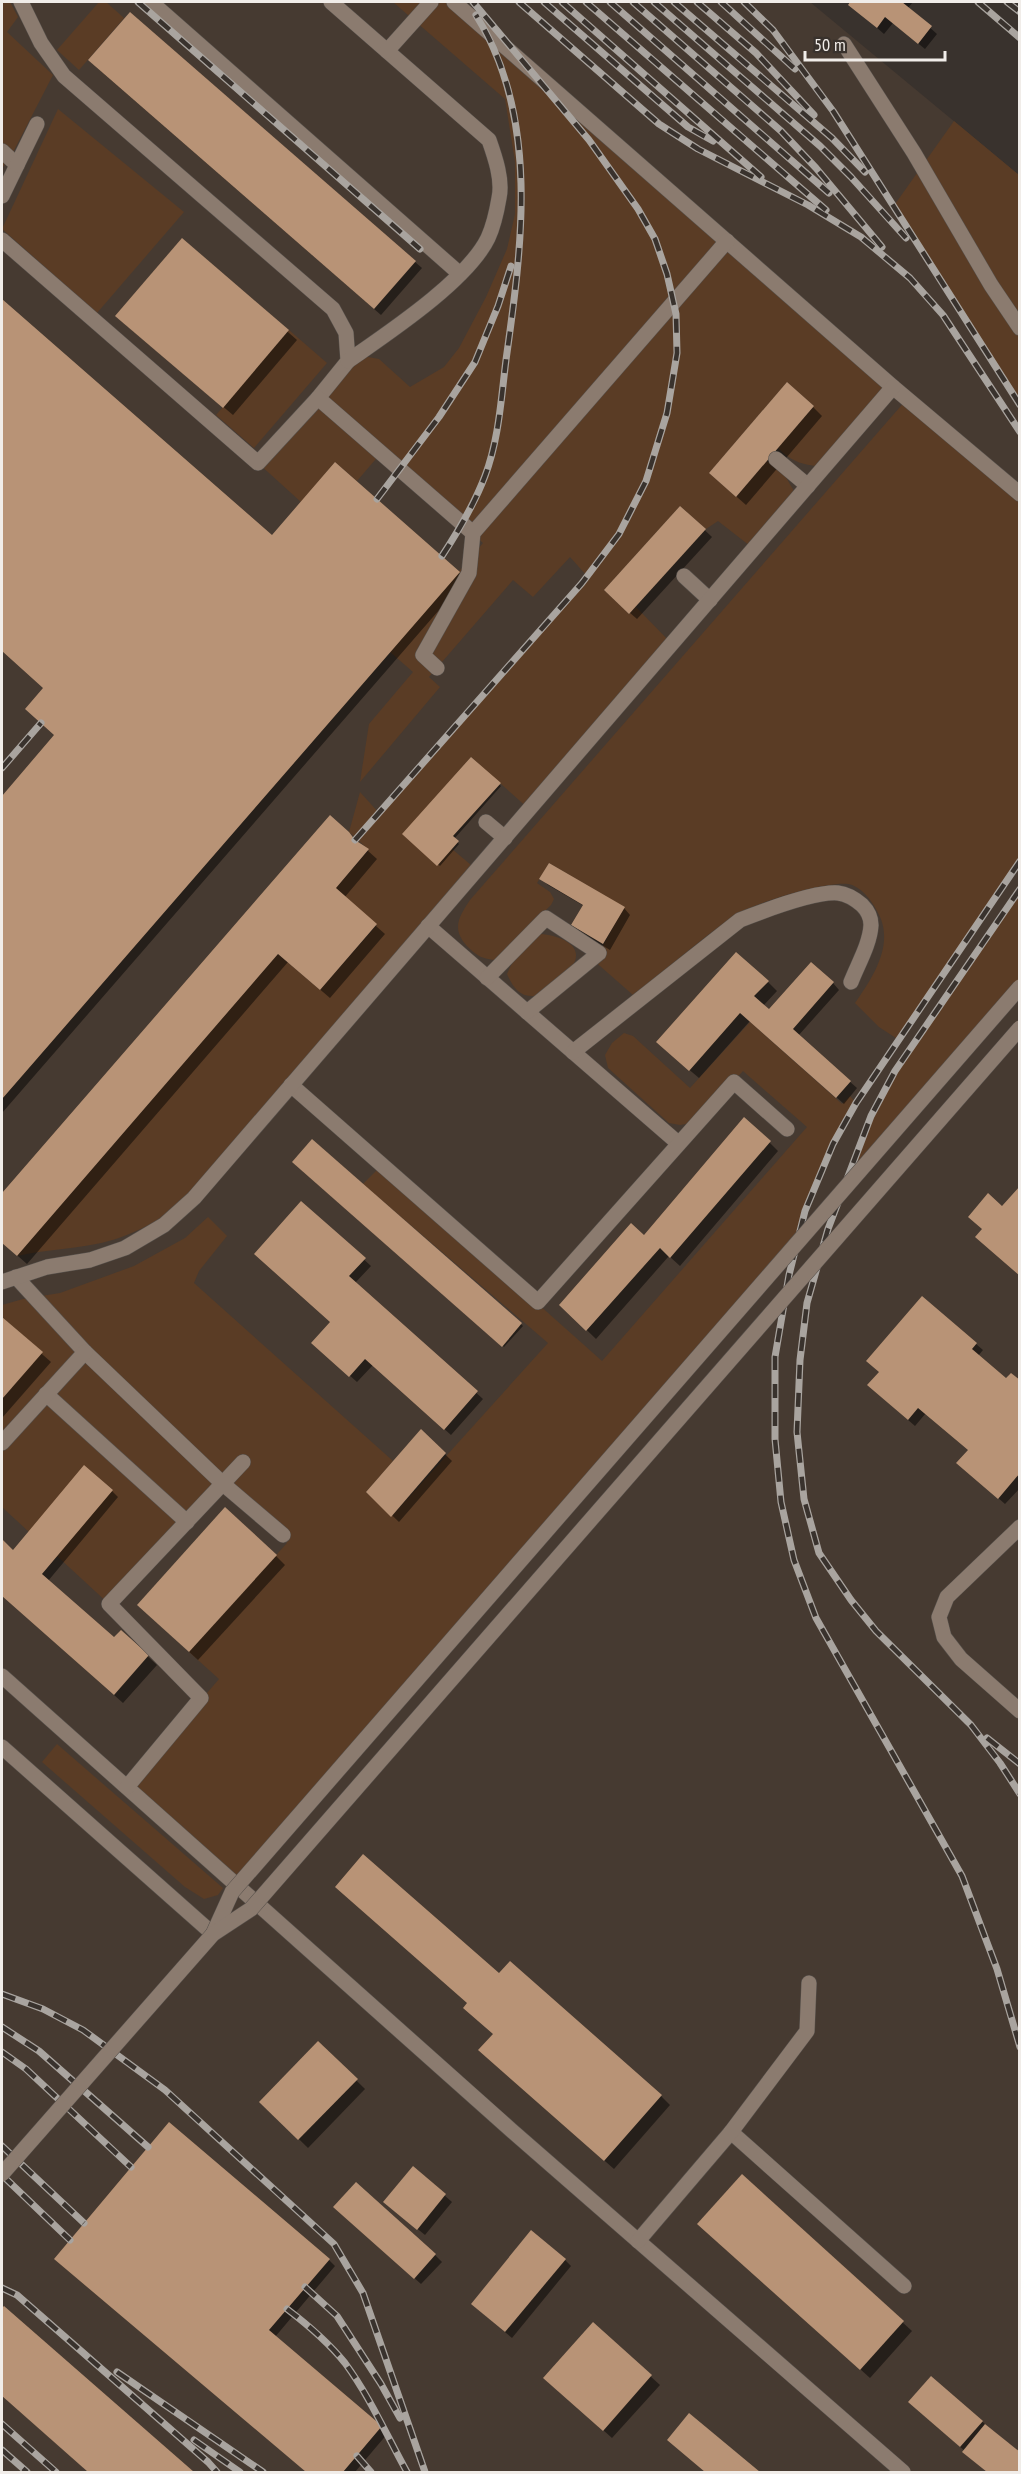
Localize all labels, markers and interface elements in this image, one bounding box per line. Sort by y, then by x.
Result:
scale bar [805,24,944,62]
text: 50 m [814,33,846,56]

